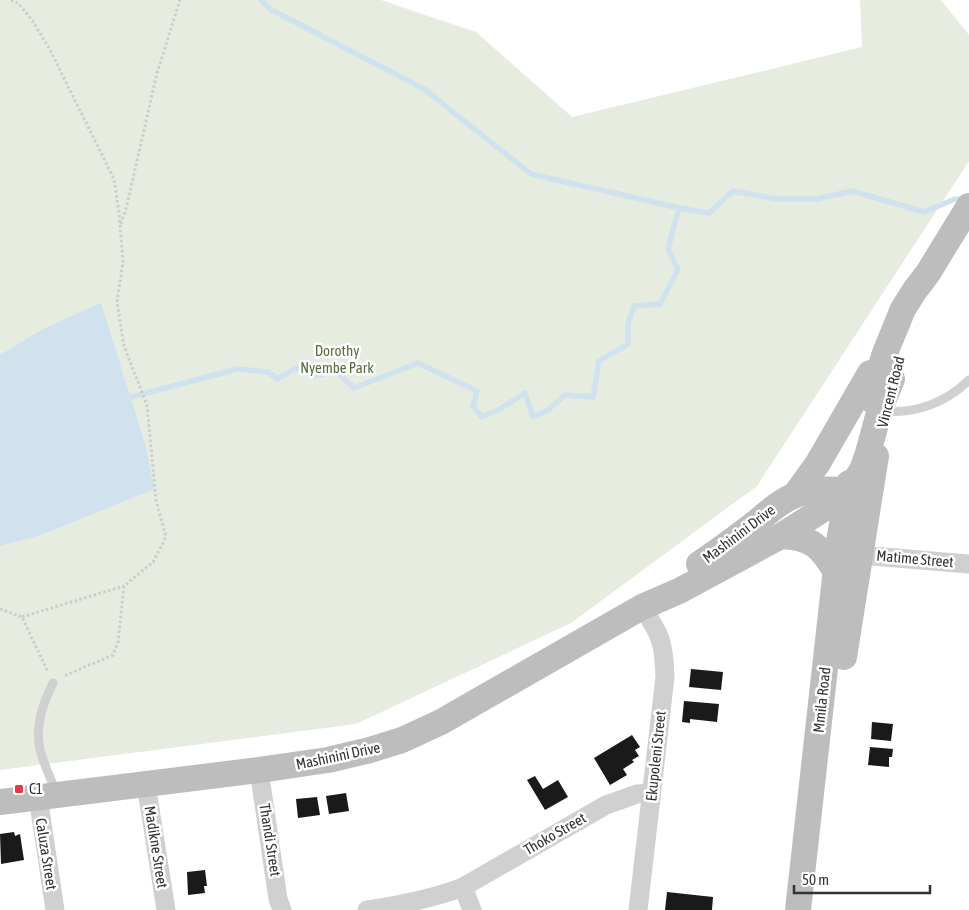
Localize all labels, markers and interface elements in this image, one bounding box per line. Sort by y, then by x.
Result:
park label: Dorothy Nyembe Park [300,342,374,376]
street label: Vincent Road [873,355,908,429]
street label: Mashinini Drive [699,501,778,566]
street label: Matime Street [876,547,954,570]
street label: Mmila Road [810,666,833,734]
street label: Ekupoleni Street [642,710,669,802]
street label: Mashinini Drive [294,738,382,773]
place label: C1 [29,780,43,797]
marker: C1 [13,783,25,795]
street label: Thandi Street [256,802,285,877]
street label: Madikne Street [142,804,171,889]
street label: Thoko Street [521,809,589,858]
street label: Caluza Street [32,817,61,891]
scale bar [794,862,930,894]
text: 50 m [802,871,829,888]

